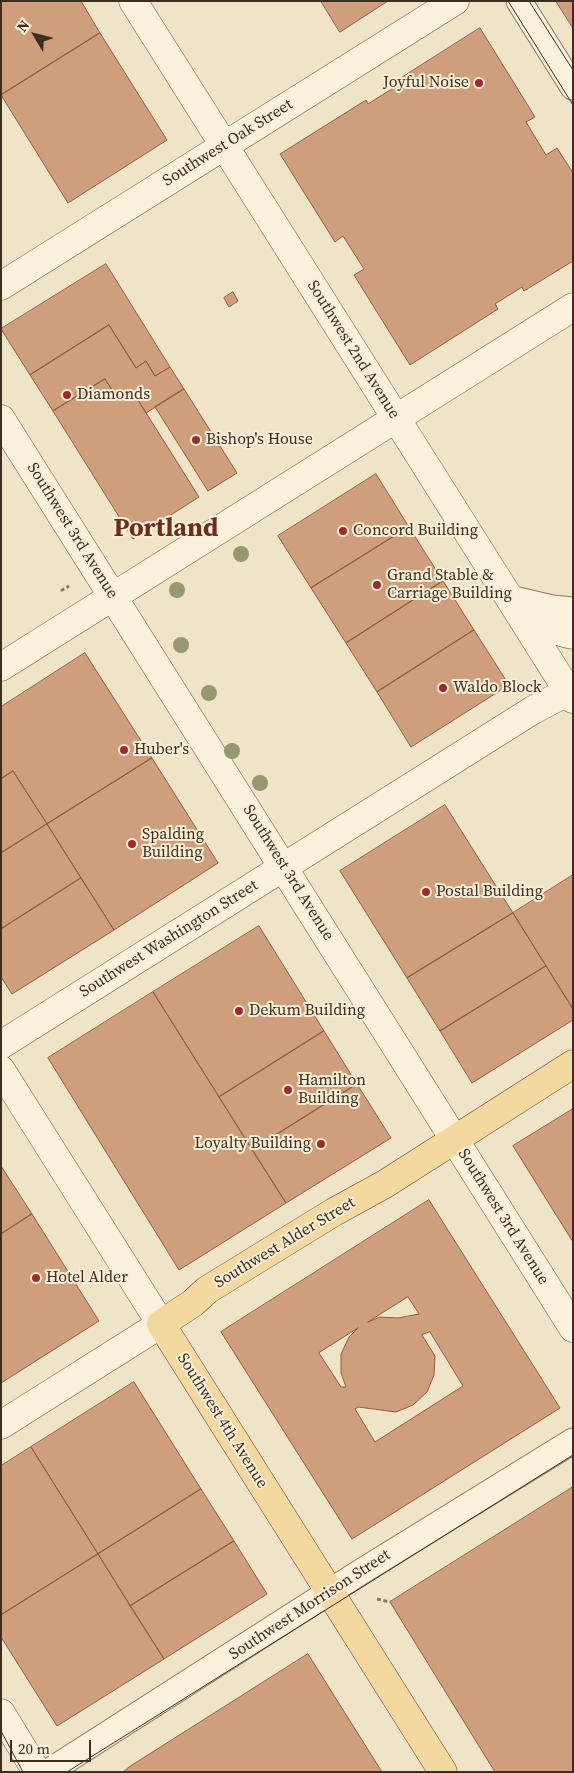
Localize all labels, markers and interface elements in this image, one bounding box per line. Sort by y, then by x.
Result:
north arrow [10,10,60,60]
text: N [12,16,34,36]
place label: Joyful Noise [383,73,469,93]
marker: Joyful Noise [473,77,485,89]
street label: Southwest Oak Street [159,95,297,191]
street label: Southwest 2nd Avenue [303,277,403,423]
place label: Diamonds [77,385,150,405]
marker: Diamonds [61,389,73,401]
place label: Bishop's House [206,430,313,450]
marker: Bishop's House [190,434,202,446]
street label: Southwest 3rd Avenue [22,460,122,602]
district label: Portland [114,513,218,545]
place label: Concord Building [353,521,478,541]
marker: Concord Building [337,525,349,537]
place label: Grand Stable & Carriage Building [387,566,512,604]
marker: Grand Stable & Carriage Building [371,579,383,591]
place label: Waldo Block [453,678,542,698]
marker: Waldo Block [437,682,449,694]
place label: Huber's [134,740,189,760]
marker: Huber's [118,744,130,756]
street label: Southwest 3rd Avenue [238,802,338,944]
place label: Spalding Building [142,825,204,863]
marker: Spalding Building [126,838,138,850]
street label: Southwest Washington Street [76,876,262,1002]
place label: Postal Building [436,882,543,902]
marker: Postal Building [420,886,432,898]
place label: Dekum Building [249,1001,365,1021]
marker: Dekum Building [233,1005,245,1017]
place label: Hamilton Building [298,1071,366,1109]
marker: Hamilton Building [282,1084,294,1096]
place label: Loyalty Building [194,1134,311,1154]
marker: Loyalty Building [315,1138,327,1150]
street label: Southwest 3rd Avenue [453,1146,553,1288]
street label: Southwest Alder Street [211,1193,359,1293]
place label: Hotel Alder [46,1268,128,1288]
marker: Hotel Alder [30,1272,42,1284]
street label: Southwest 4th Avenue [173,1350,271,1492]
street label: Southwest Morrison Street [226,1546,394,1664]
scale bar [12,1730,94,1762]
text: 20 m [18,1738,50,1759]

